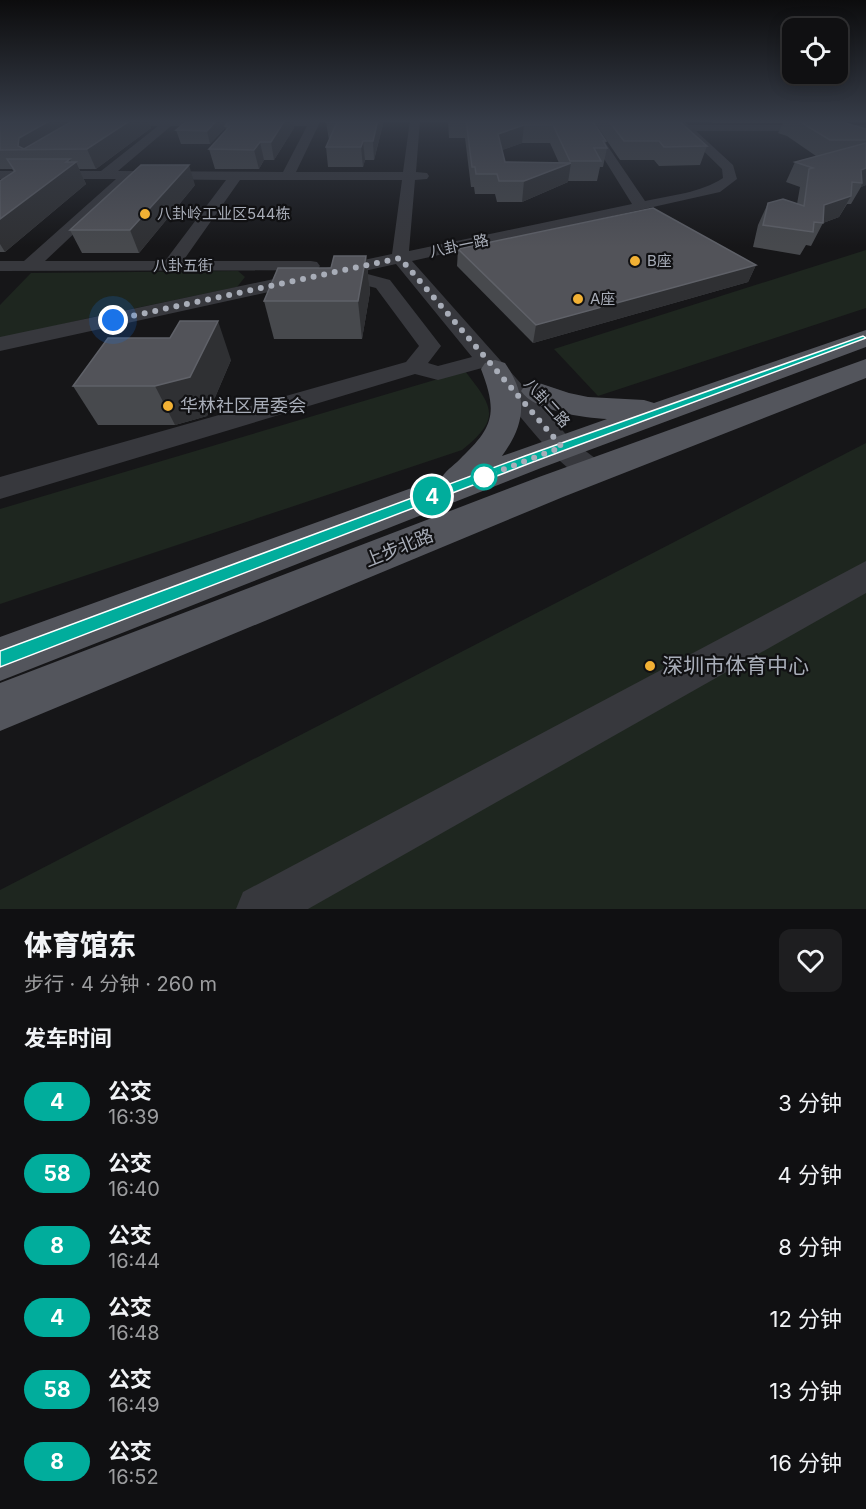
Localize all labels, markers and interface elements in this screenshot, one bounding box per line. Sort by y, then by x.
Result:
map controls [782,18,848,84]
button: locate [782,18,848,84]
place label: 八卦岭工业区544栋 [157,204,291,223]
marker: 八卦岭工业区544栋 [138,207,152,221]
street label: 八卦一路 [428,230,490,261]
place label: B座 [647,251,672,270]
marker: B座 [628,254,642,268]
street label: 八卦五街 [153,256,213,275]
place label: A座 [590,289,615,308]
marker: A座 [571,292,585,306]
your location [98,305,128,335]
street label: 八卦二路 [520,374,575,431]
place label: 华林社区居委会 [180,395,306,416]
marker: 华林社区居委会 [161,399,175,413]
unlabelled marker [471,464,497,490]
line badge: 4 [412,476,452,516]
text: 4 [425,484,439,509]
street label: 上步北路 [362,524,436,571]
place label: 深圳市体育中心 [662,653,809,678]
marker: 深圳市体育中心 [643,659,657,673]
text: 体育馆东 [24,928,136,962]
button: heart [779,929,842,992]
text: 步行 · 4 分钟 · 260 m [24,972,217,996]
text: 发车时间 [24,1025,112,1051]
text: 公交 [108,1078,152,1104]
text: 4 [50,1089,64,1114]
text: 3 分钟 [778,1090,842,1116]
text: 16:39 [108,1105,159,1129]
text: 公交 [108,1150,152,1176]
text: 58 [43,1161,71,1186]
text: 4 分钟 [778,1162,842,1188]
text: 16:40 [108,1177,160,1201]
text: 公交 [108,1222,152,1248]
text: 8 [50,1233,64,1258]
text: 8 分钟 [778,1234,842,1260]
text: 16:44 [108,1249,160,1273]
text: 公交 [108,1294,152,1320]
text: 4 [50,1305,64,1330]
text: 12 分钟 [769,1306,842,1332]
text: 16:48 [108,1321,160,1345]
text: 公交 [108,1366,152,1392]
text: 58 [43,1377,71,1402]
text: 13 分钟 [769,1378,842,1404]
text: 16:49 [108,1393,160,1417]
text: 公交 [108,1438,152,1464]
text: 8 [50,1449,64,1474]
text: 16 分钟 [769,1450,842,1476]
text: 16:52 [108,1465,159,1489]

